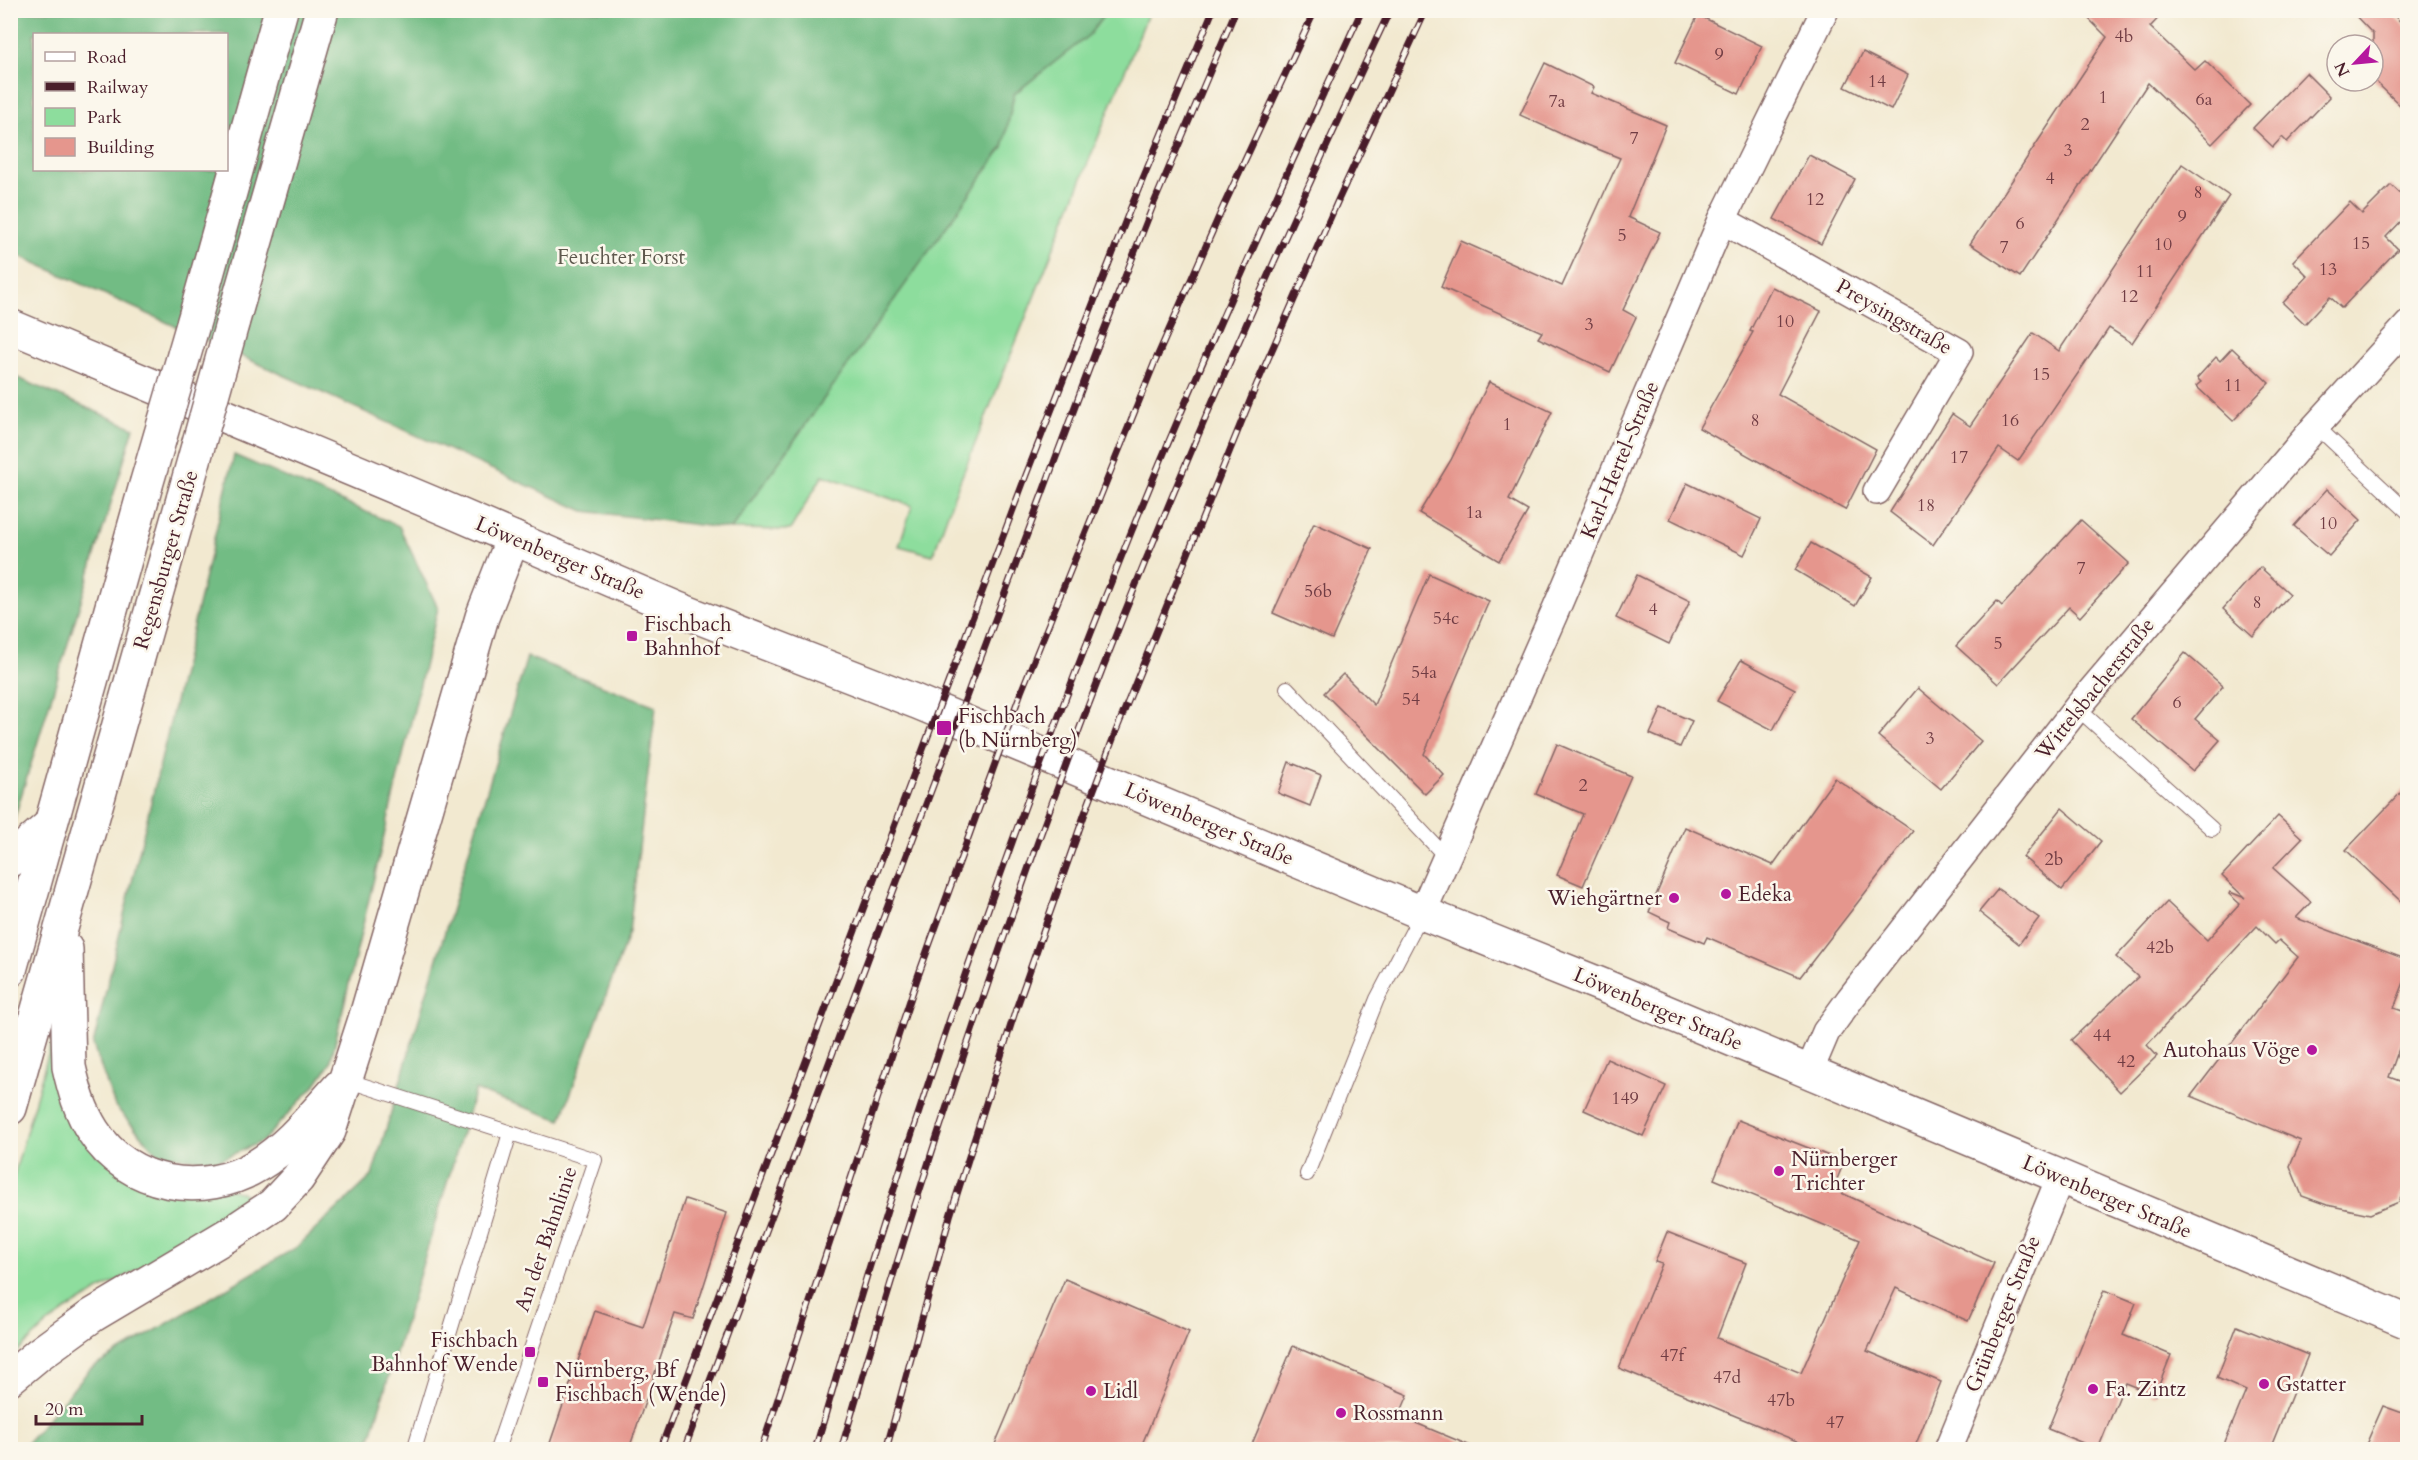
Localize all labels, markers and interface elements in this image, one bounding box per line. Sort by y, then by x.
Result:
house number: 4b [2115,24,2133,49]
legend [33,33,228,171]
north arrow [2325,33,2385,93]
house number: 9 [1714,42,1724,67]
text: Road [87,45,127,70]
text: N [2329,58,2355,80]
house number: 14 [1868,69,1886,94]
text: Railway [87,75,149,100]
house number: 1 [2098,85,2108,110]
house number: 6a [2196,87,2213,112]
house number: 7a [1549,89,1566,114]
text: Park [87,105,122,130]
house number: 2 [2080,112,2090,137]
house number: 7 [1629,126,1639,151]
text: Building [87,135,155,160]
house number: 3 [2063,138,2073,163]
house number: 4 [2045,166,2055,191]
house number: 8 [2193,180,2203,205]
house number: 12 [1806,187,1824,212]
house number: 9 [2177,204,2187,229]
house number: 6 [2015,211,2025,236]
house number: 5 [1617,223,1627,248]
house number: 15 [2352,231,2370,256]
house number: 10 [2154,232,2172,257]
house number: 7 [1999,235,2009,260]
park label: Feuchter Forst [557,243,685,272]
house number: 13 [2319,257,2337,282]
house number: 11 [2136,259,2154,284]
street label: Preysingstraße [1831,272,1957,362]
house number: 12 [2120,284,2138,309]
house number: 10 [1776,309,1794,334]
house number: 3 [1584,312,1594,337]
house number: 15 [2032,362,2050,387]
house number: 11 [2224,373,2242,398]
street label: Karl-Hertel-Straße [1574,377,1666,543]
house number: 8 [1750,408,1760,433]
house number: 16 [2001,408,2019,433]
house number: 1 [1502,412,1512,437]
house number: 17 [1950,445,1968,470]
street label: Regensburger Straße [127,467,205,653]
house number: 18 [1917,493,1935,518]
house number: 1a [1466,500,1483,525]
street label: Löwenberger Straße [471,509,649,607]
house number: 10 [2319,511,2337,536]
house number: 7 [2076,556,2086,581]
house number: 56b [1304,579,1332,604]
house number: 8 [2252,590,2262,615]
house number: 4 [1648,597,1658,622]
house number: 54c [1433,606,1459,631]
place label: Fischbach Bahnhof [644,610,732,663]
street label: Wittelsbacherstraße [2028,612,2161,767]
marker: Fischbach Bahnhof [625,629,639,643]
house number: 5 [1993,631,2003,656]
house number: 54a [1411,660,1437,685]
house number: 54 [1402,687,1420,712]
house number: 6 [2172,690,2182,715]
place label: Fischbach (b Nürnberg) [958,702,1078,755]
marker: Fischbach (b Nürnberg) [935,719,953,737]
house number: 3 [1925,726,1935,751]
house number: 2 [1578,773,1588,798]
street label: Löwenberger Straße [1120,775,1298,873]
house number: 2b [2045,847,2063,872]
place label: Edeka [1738,880,1792,909]
place label: Wiehgärtner [1546,884,1662,913]
marker: Edeka [1719,887,1733,901]
marker: Wiehgärtner [1667,891,1681,905]
house number: 42b [2146,935,2174,960]
street label: Löwenberger Straße [1569,960,1747,1058]
house number: 44 [2093,1023,2111,1048]
place label: Autohaus Vöge [2163,1036,2300,1065]
marker: Autohaus Vöge [2305,1043,2319,1057]
house number: 42 [2117,1049,2135,1074]
house number: 149 [1611,1086,1639,1111]
place label: Nürnberger Trichter [1791,1145,1898,1198]
street label: Löwenberger Straße [2018,1148,2196,1246]
street label: An der Bahnlinie [508,1162,584,1316]
marker: Nürnberger Trichter [1772,1164,1786,1178]
street label: Grünberger Straße [1958,1231,2048,1397]
place label: Fischbach Bahnhof Wende [371,1326,518,1379]
house number: 47f [1660,1343,1687,1368]
marker: Fischbach Bahnhof Wende [523,1345,537,1359]
place label: Nürnberg, Bf Fischbach (Wende) [555,1356,727,1409]
house number: 47d [1713,1365,1741,1390]
place label: Gstatter [2276,1370,2346,1399]
marker: Nürnberg, Bf Fischbach (Wende) [536,1375,550,1389]
place label: Fa. Zintz [2105,1375,2186,1404]
place label: Lidl [1103,1377,1138,1406]
marker: Gstatter [2257,1377,2271,1391]
marker: Fa. Zintz [2086,1382,2100,1396]
marker: Lidl [1084,1384,1098,1398]
scale bar [36,1388,142,1426]
house number: 47b [1767,1388,1795,1413]
text: 20 m [45,1397,84,1422]
place label: Rossmann [1353,1399,1444,1428]
marker: Rossmann [1334,1406,1348,1420]
house number: 47 [1826,1410,1844,1435]

